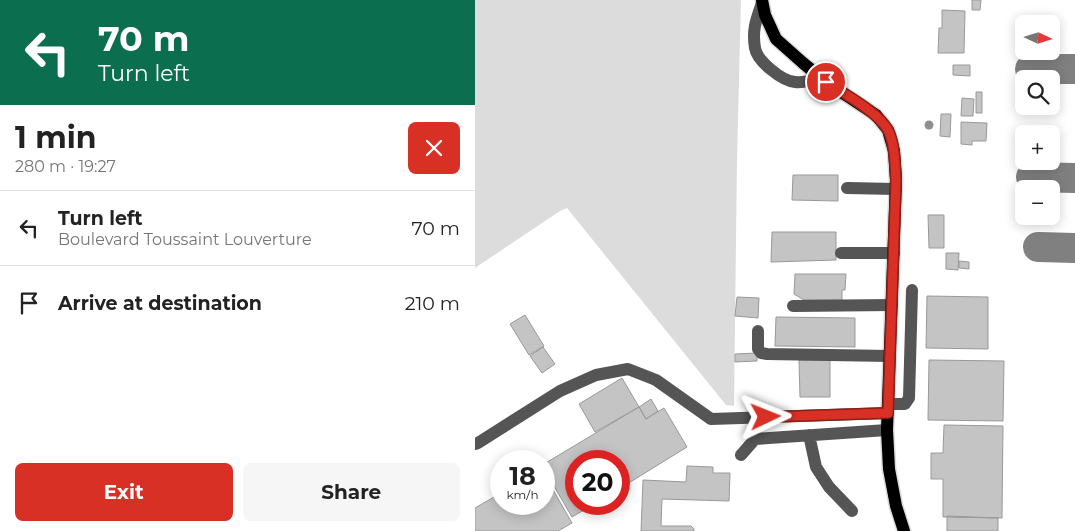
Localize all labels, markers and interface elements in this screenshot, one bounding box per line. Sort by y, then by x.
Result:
north arrow [1015,15,1060,60]
map controls [1015,15,1060,225]
text: 70 m [98,17,189,60]
icon: left [15,20,80,85]
text: Turn left [98,60,190,87]
pin [805,61,847,103]
icon: arrive [812,68,840,96]
button: search [1015,70,1060,115]
text: 1 min [15,119,96,156]
button: close [408,122,460,174]
button: + [1015,125,1060,170]
text: 280 m · 19:27 [15,157,116,176]
button: − [1015,180,1060,225]
text: Turn left [58,207,143,230]
icon: left [15,214,43,242]
text: 70 m [411,217,460,240]
text: Boulevard Toussaint Louverture [58,230,312,249]
icon: arrive [15,289,43,317]
text: Arrive at destination [58,292,262,315]
text: 210 m [405,292,460,315]
position arrow [739,390,791,442]
speed limit sign: 20 [565,450,630,515]
text: 18 [509,461,536,491]
button: Exit [15,463,233,521]
button: Share [243,463,460,521]
text: km/h [506,487,539,502]

